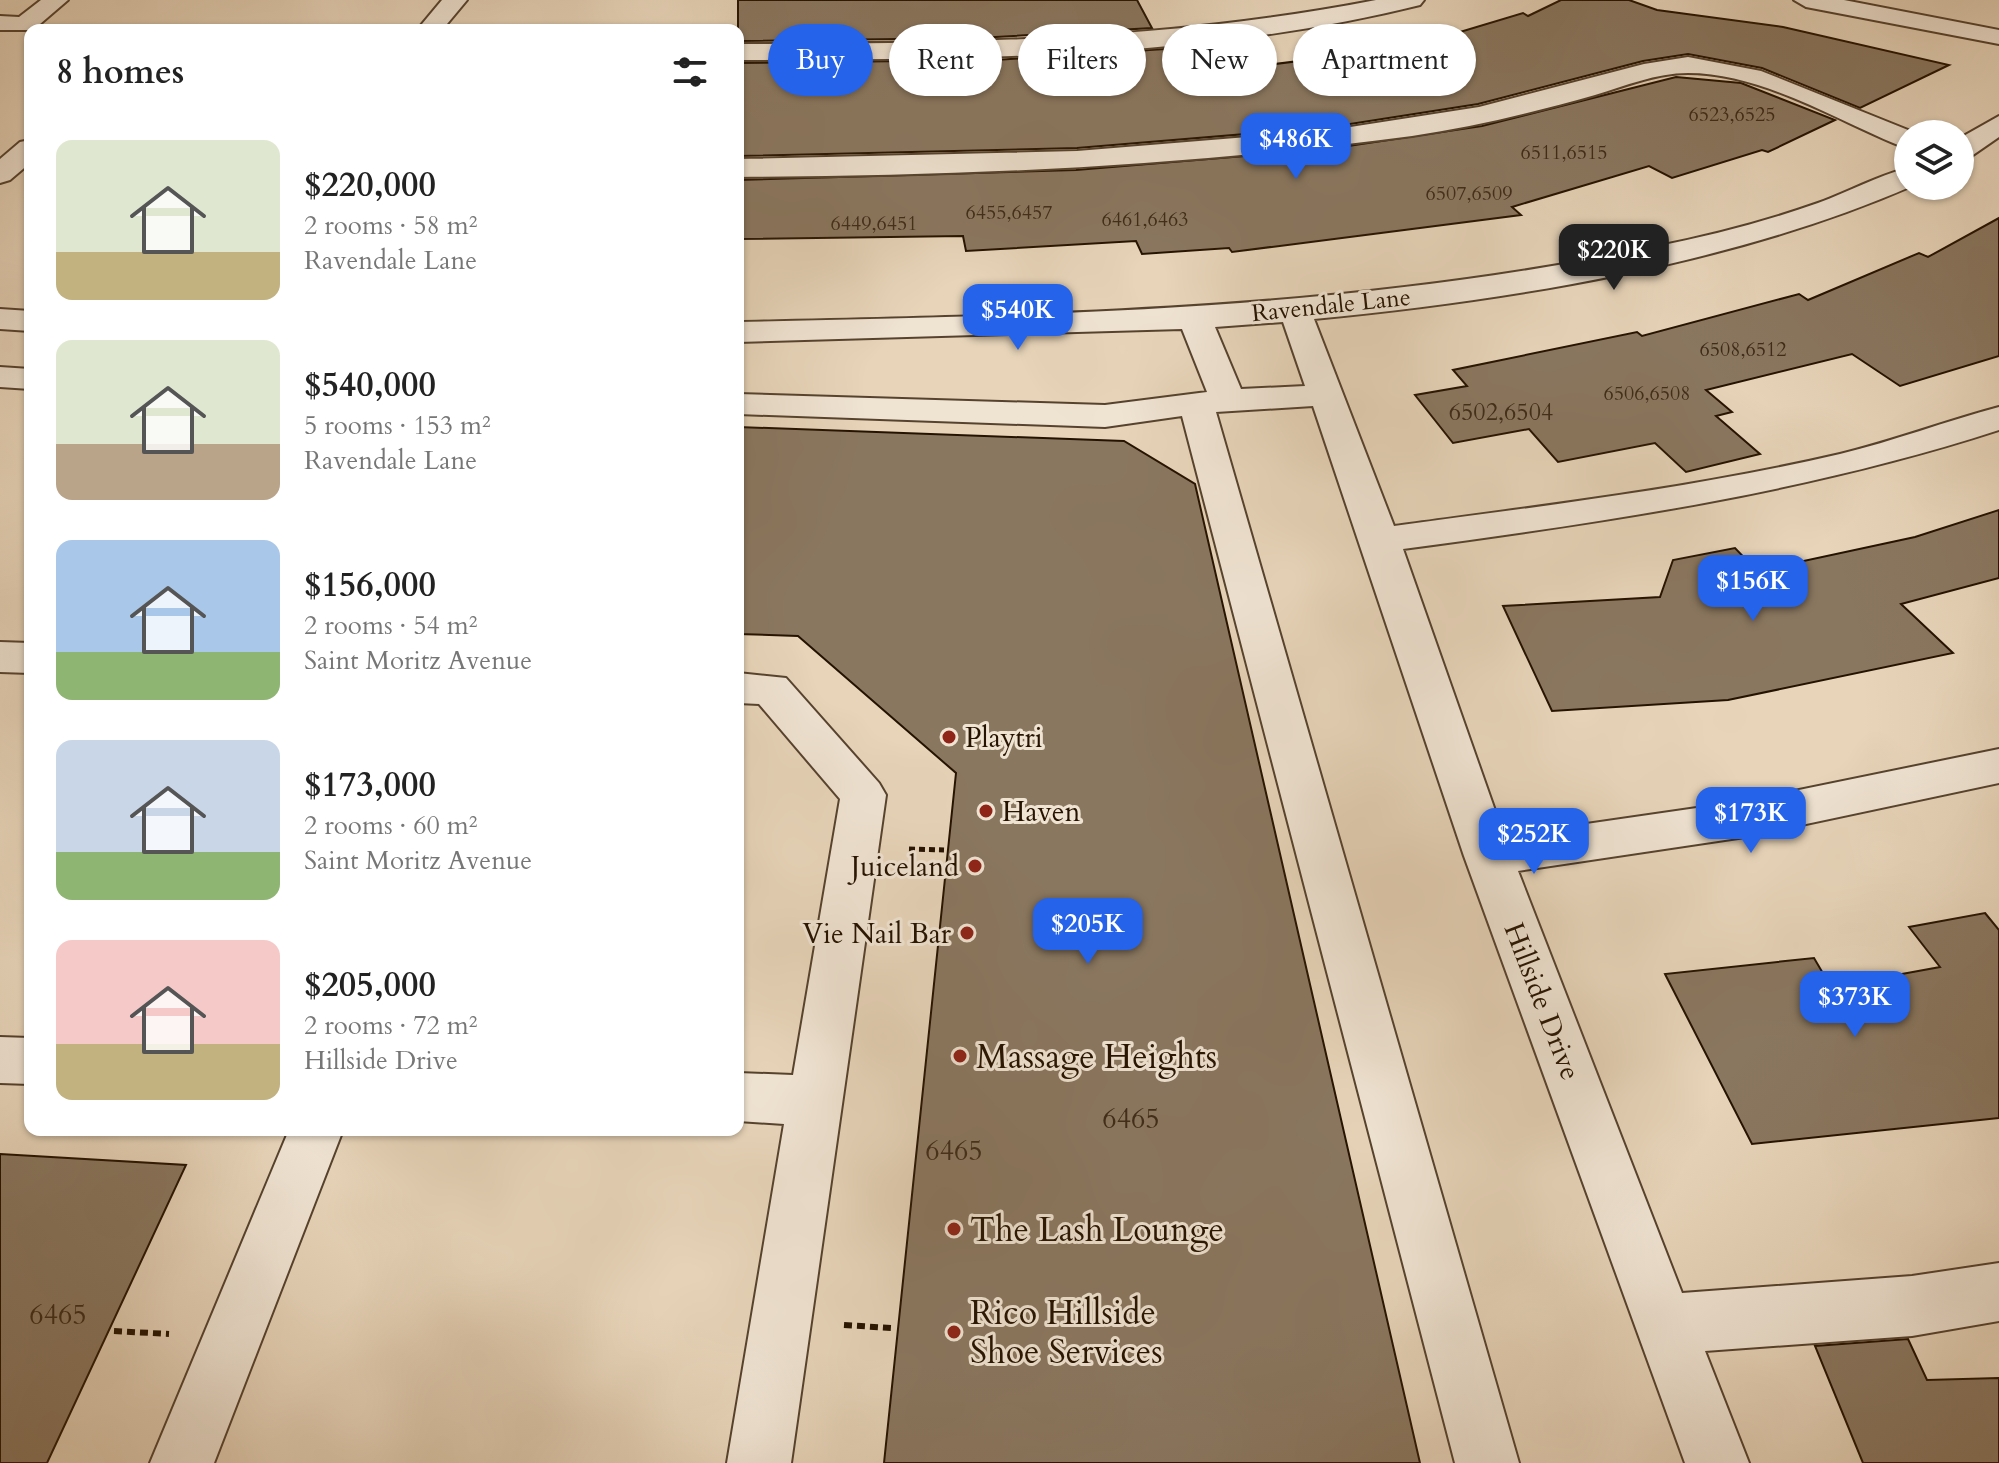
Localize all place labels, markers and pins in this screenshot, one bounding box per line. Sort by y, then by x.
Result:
pin: $486K [1240,113,1352,181]
pin: $220K [1558,224,1670,292]
pin: $540K [962,284,1074,352]
pin: $156K [1697,555,1809,623]
place label: Playtri [965,719,1043,757]
marker: Playtri [940,728,958,746]
pin: $173K [1695,787,1807,855]
place label: Haven [1002,793,1080,831]
marker: Haven [977,802,995,820]
pin: $252K [1478,808,1590,876]
place label: Juiceland [847,848,959,886]
marker: Juiceland [966,857,984,875]
pin: $205K [1032,898,1144,966]
place label: Vie Nail Bar [802,915,952,953]
marker: Vie Nail Bar [958,924,976,942]
pin: $373K [1799,971,1911,1039]
place label: Massage Heights [976,1034,1217,1080]
marker: Massage Heights [951,1047,969,1065]
place label: The Lash Lounge [970,1207,1224,1253]
marker: The Lash Lounge [945,1220,963,1238]
place label: Rico Hillside Shoe Services [970,1290,1163,1375]
marker: Rico Hillside Shoe Services [945,1323,963,1341]

